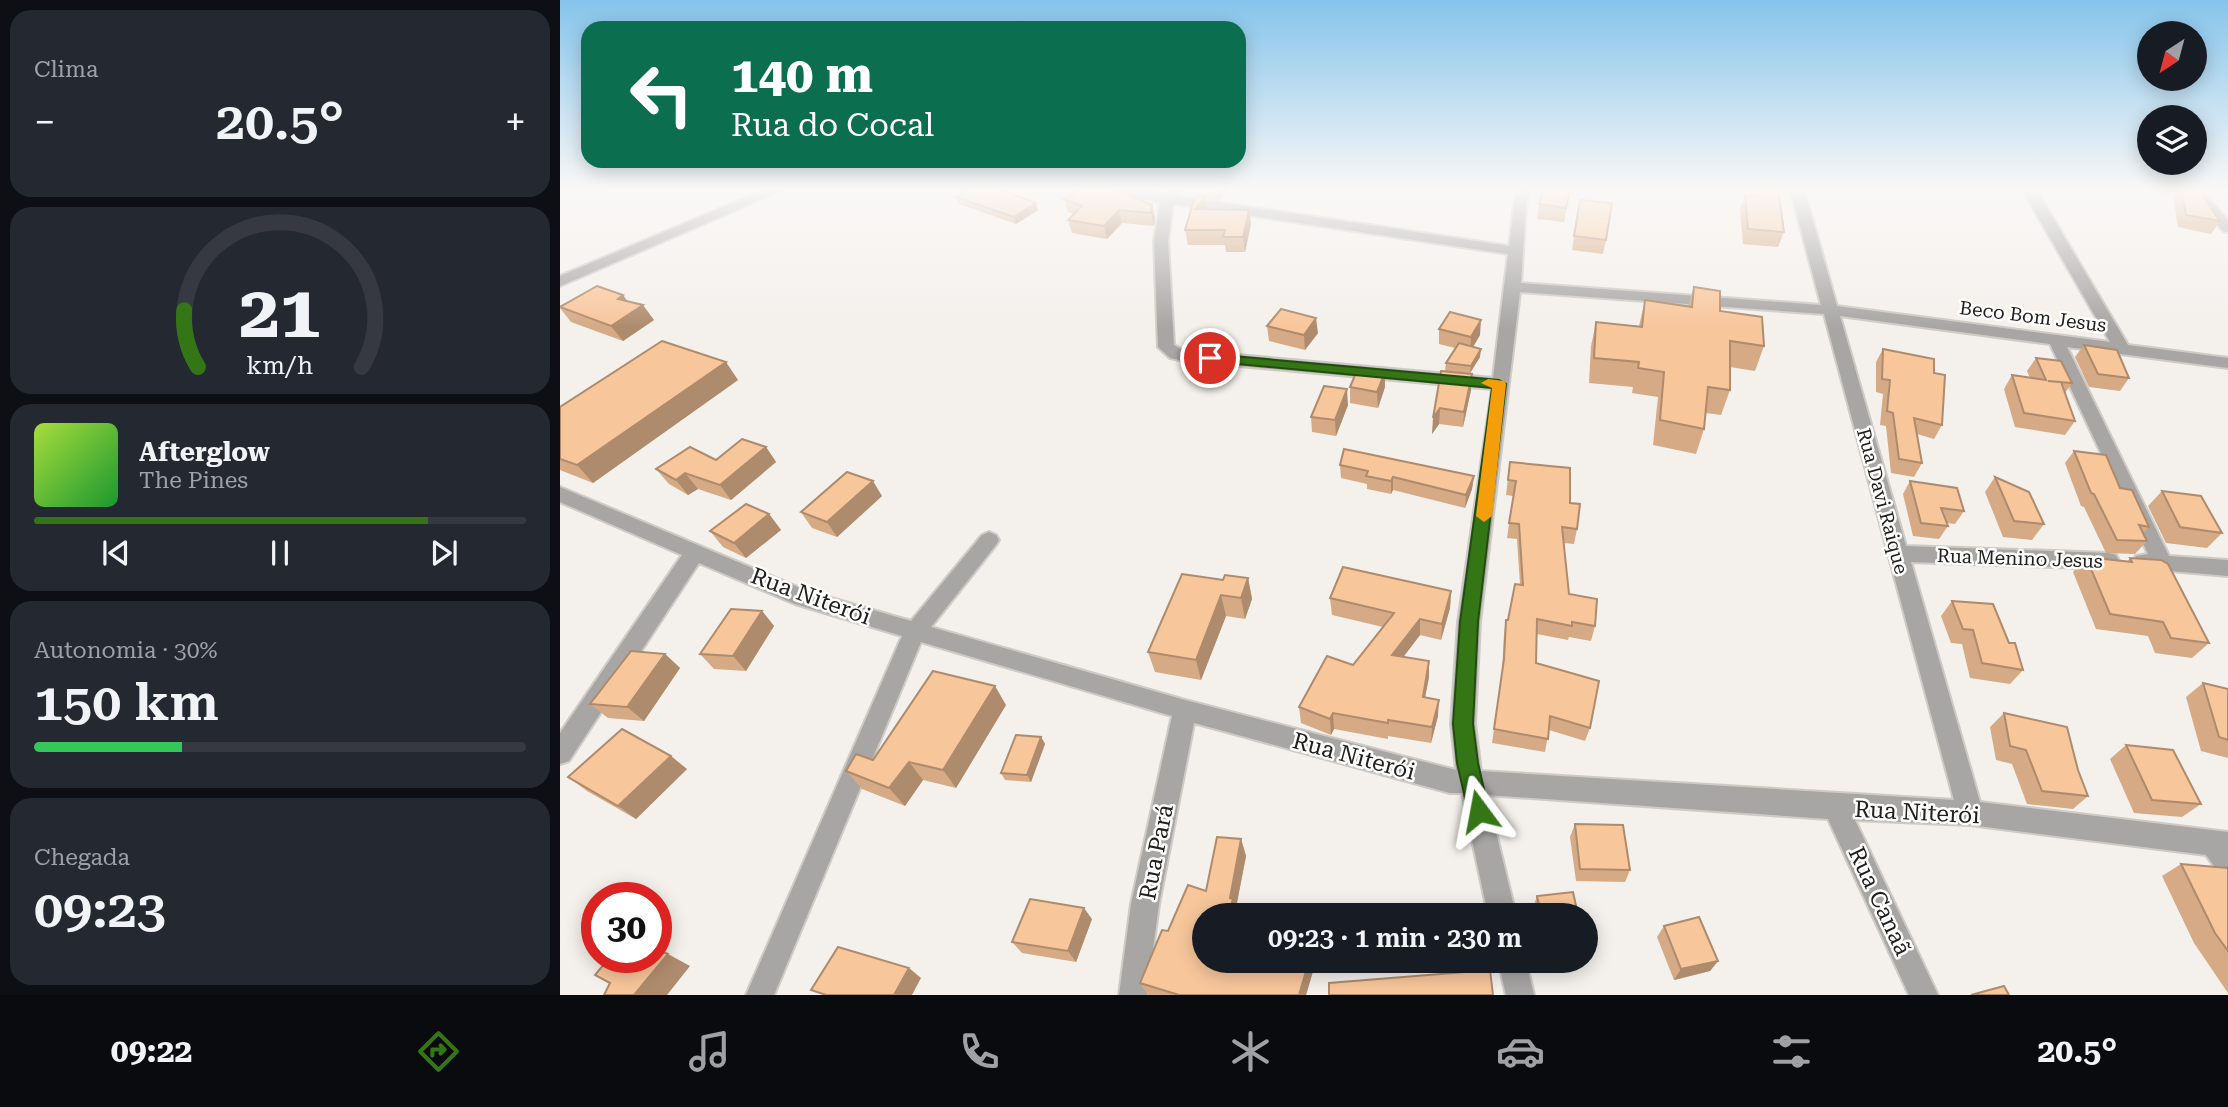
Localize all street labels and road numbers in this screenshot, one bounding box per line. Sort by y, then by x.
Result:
street label: Beco Bom Jesus [1958,296,2108,337]
street label: Rua Davi Raique [1852,426,1913,577]
street label: Rua Menino Jesus [1937,544,2103,573]
street label: Rua Niterói [747,562,874,631]
street label: Rua Niterói [1290,727,1418,786]
street label: Rua Niterói [1854,796,1980,829]
street label: Rua Pará [1134,802,1179,902]
street label: Rua Canaã [1843,843,1917,960]

